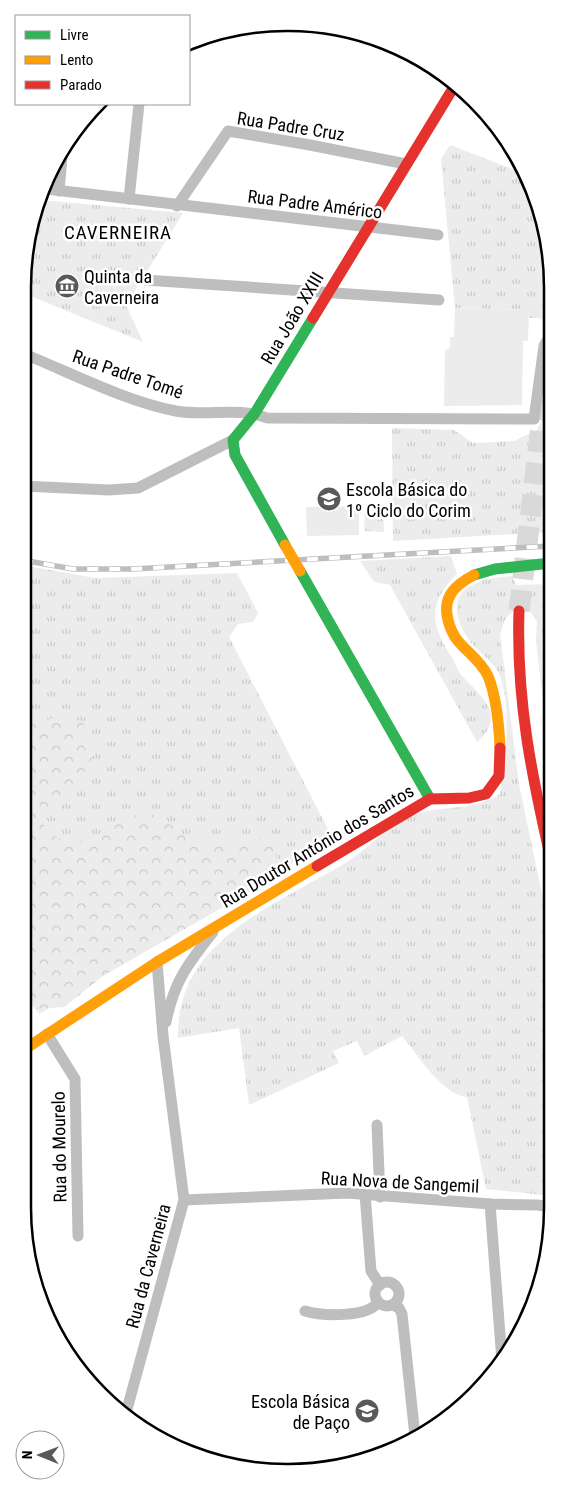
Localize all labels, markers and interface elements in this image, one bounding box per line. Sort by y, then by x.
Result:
legend [15,15,190,105]
text: Livre [60,26,88,44]
text: Lento [60,51,93,69]
text: Parado [60,76,102,94]
street label: Rua Padre Cruz [236,107,346,145]
street label: Rua Padre Américo [246,185,384,223]
district label: CAVERNEIRA [64,221,172,244]
place label: Quinta da Caverneira [84,266,159,308]
street label: Rua João XXIII [256,268,328,368]
museum icon: Quinta da Caverneira [54,273,80,299]
street label: Rua Padre Tomé [70,345,186,403]
place label: Escola Básica do 1º Ciclo do Corim [346,479,471,521]
school or university icon: Escola Básica do 1º Ciclo do Corim [316,486,342,512]
street label: Rua Doutor António dos Santos [217,780,417,912]
street label: Rua do Mourelo [48,1091,70,1203]
street label: Rua Nova de Sangemil [320,1167,480,1197]
street label: Rua da Caverneira [121,1201,175,1331]
place label: Escola Básica de Paço [251,1391,350,1433]
school or university icon: Escola Básica de Paço [354,1398,380,1424]
north arrow [15,1430,65,1480]
text: N [19,1450,35,1459]

